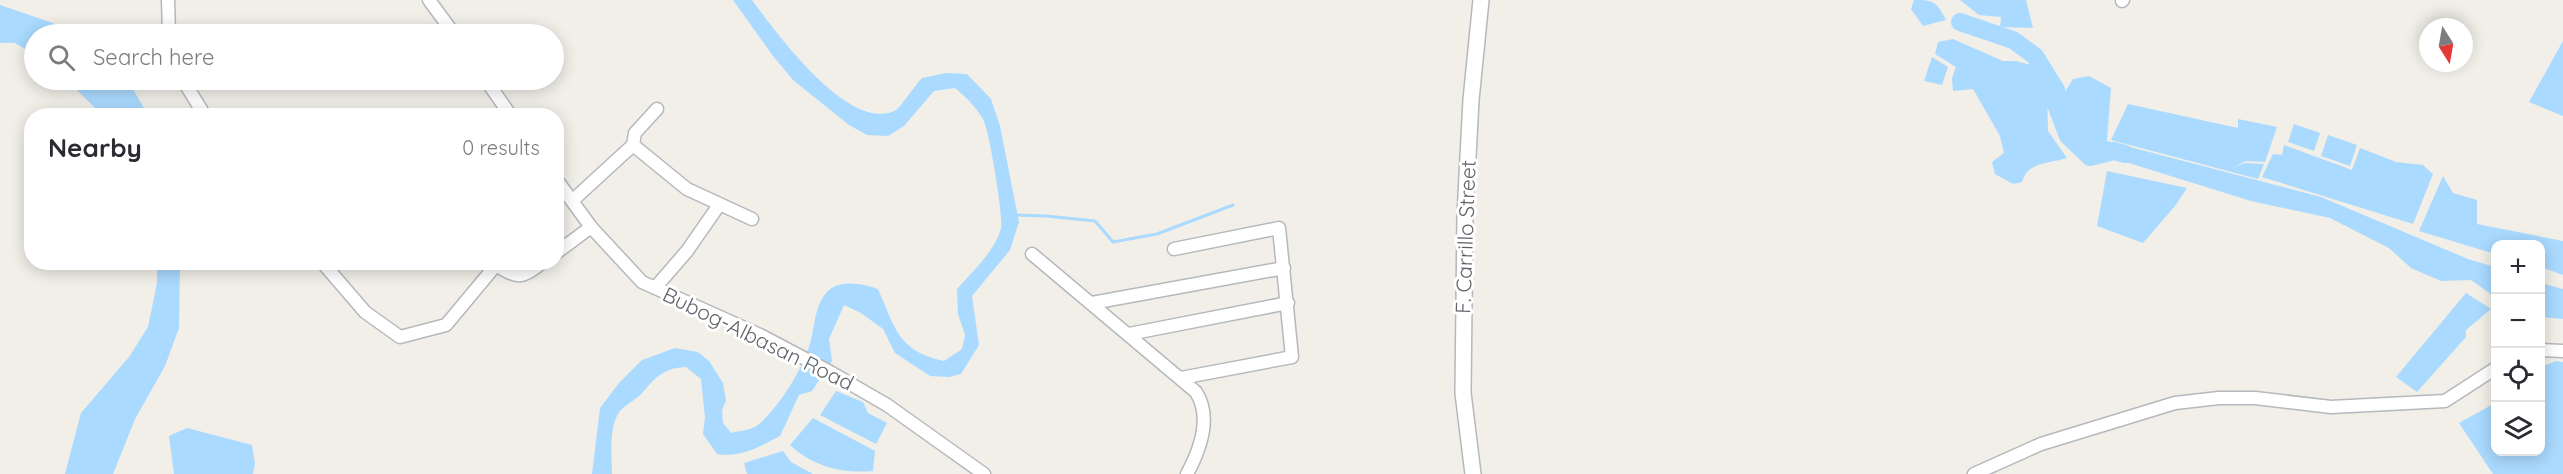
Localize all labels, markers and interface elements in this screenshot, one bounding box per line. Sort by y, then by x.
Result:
north arrow [2419,18,2473,72]
search box [24,24,564,90]
icon: search [45,41,78,74]
text: Search here [93,43,214,71]
text: Nearby [48,131,142,164]
text: 0 results [462,135,540,160]
street label: F. Carrillo Street [1449,160,1481,314]
map controls [2491,240,2545,456]
button: + [2491,240,2545,294]
street label: Bubog-Albasan Road [659,281,858,396]
button: − [2491,294,2545,348]
button: locate [2491,348,2545,402]
button: layers [2491,402,2545,456]

